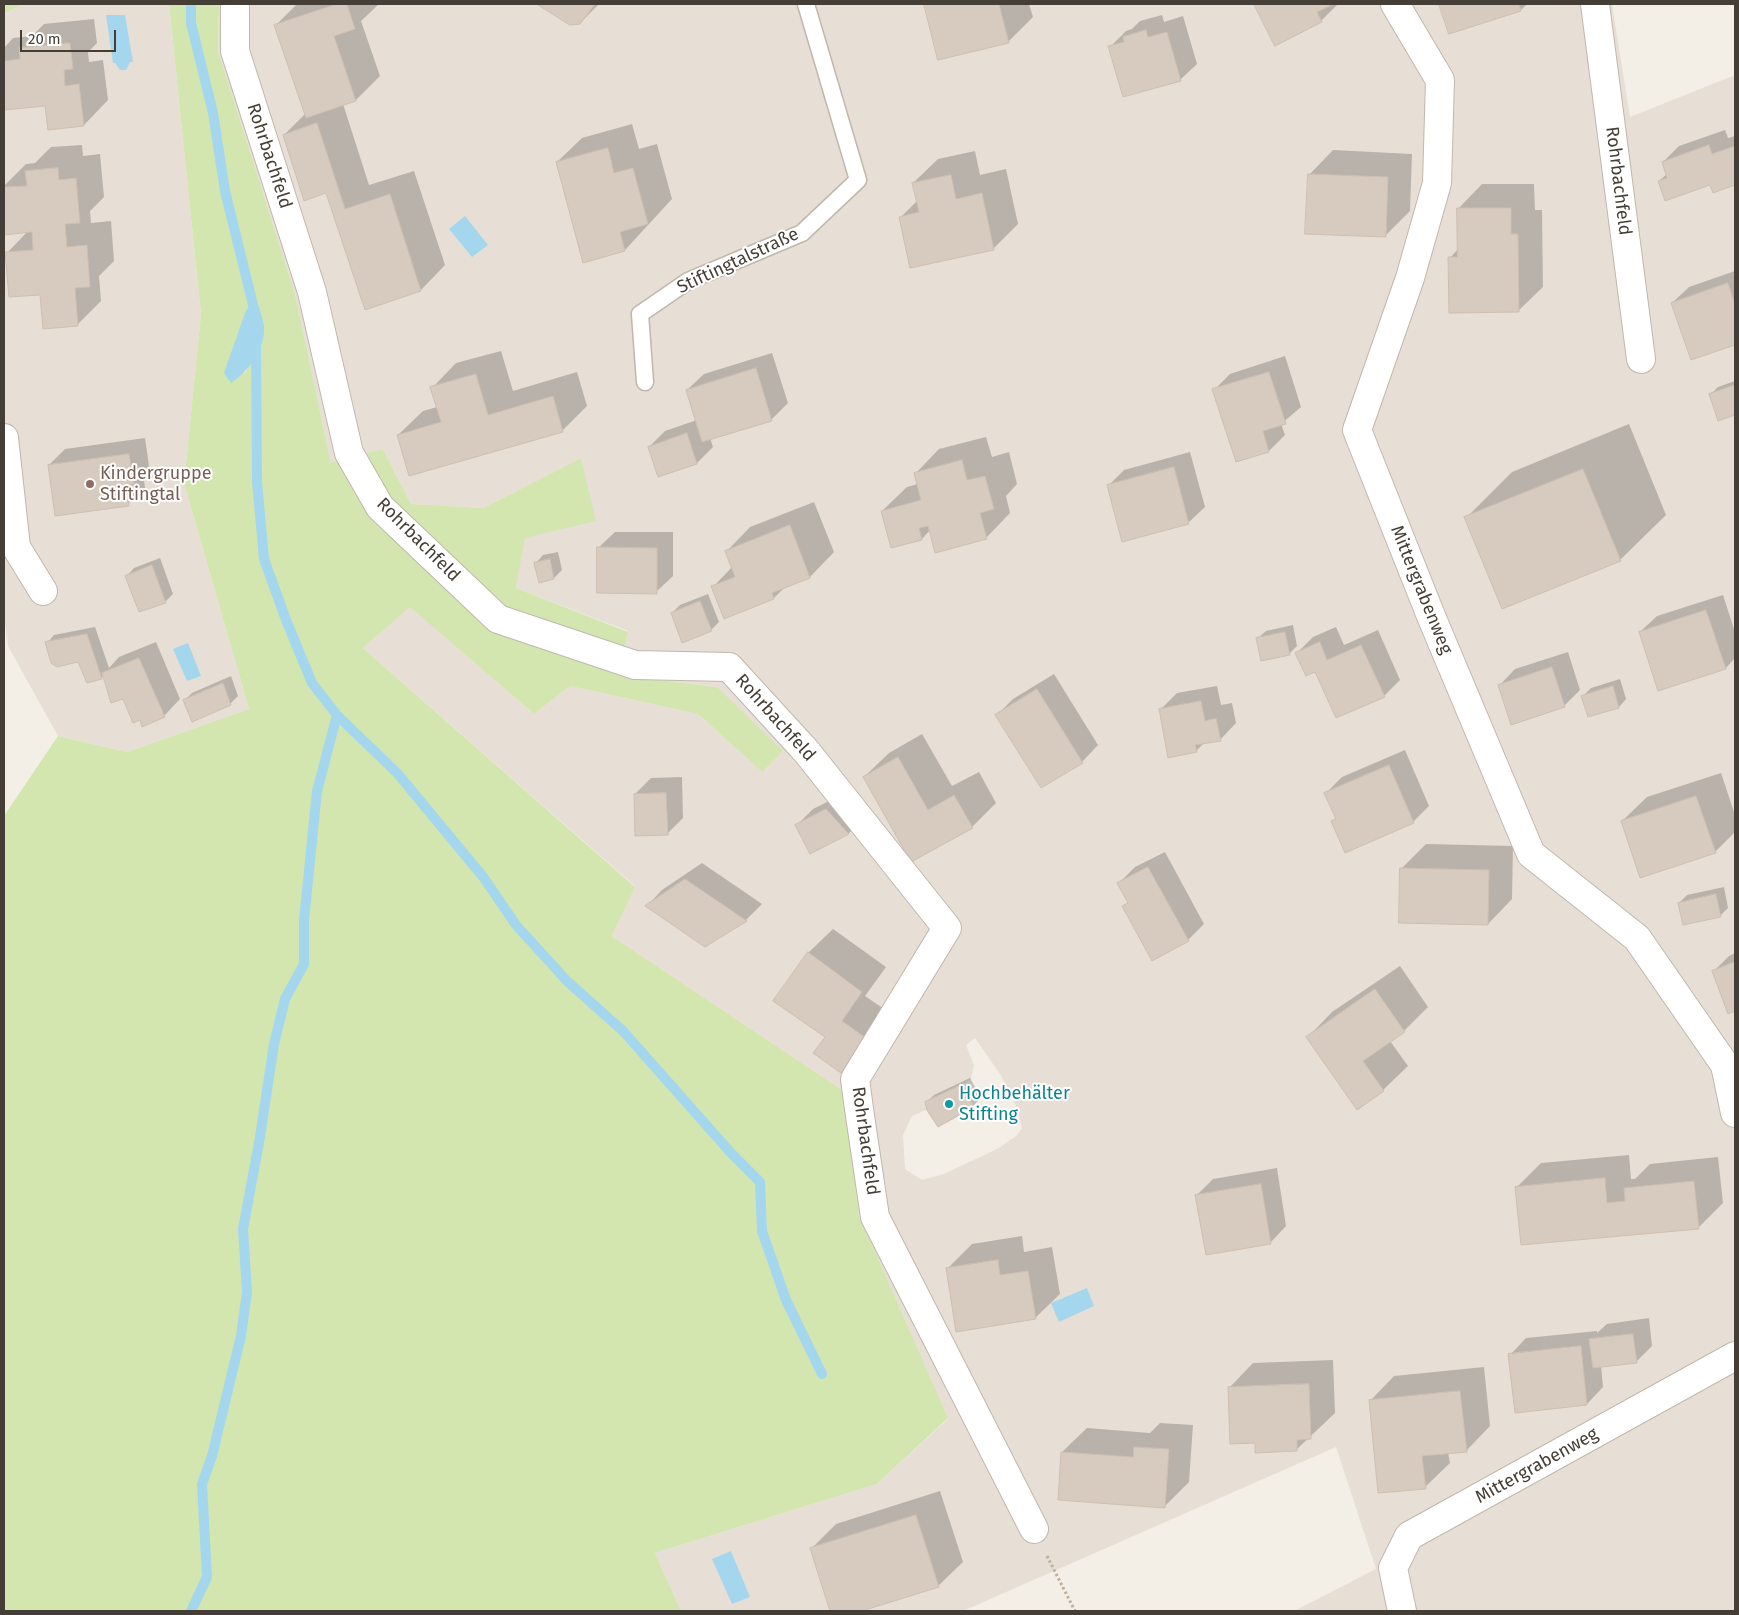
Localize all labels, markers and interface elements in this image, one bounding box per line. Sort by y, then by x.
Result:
scale bar [22,20,119,52]
text: 20 m [28,30,61,48]
street label: Rohrbachfeld [242,101,296,211]
street label: Rohrbachfeld [1601,125,1635,237]
street label: Stiftingtalstraße [674,223,802,299]
place label: Kindergruppe Stiftingtal [100,463,211,506]
marker: Kindergruppe Stiftingtal [84,478,96,490]
street label: Rohrbachfeld [372,494,464,586]
street label: Mittergrabenweg [1385,522,1457,658]
street label: Rohrbachfeld [730,670,820,766]
place label: Hochbehälter Stifting [959,1083,1070,1126]
street label: Rohrbachfeld [847,1085,883,1197]
marker: Hochbehälter Stifting [943,1098,955,1110]
street label: Mittergrabenweg [1472,1423,1602,1509]

